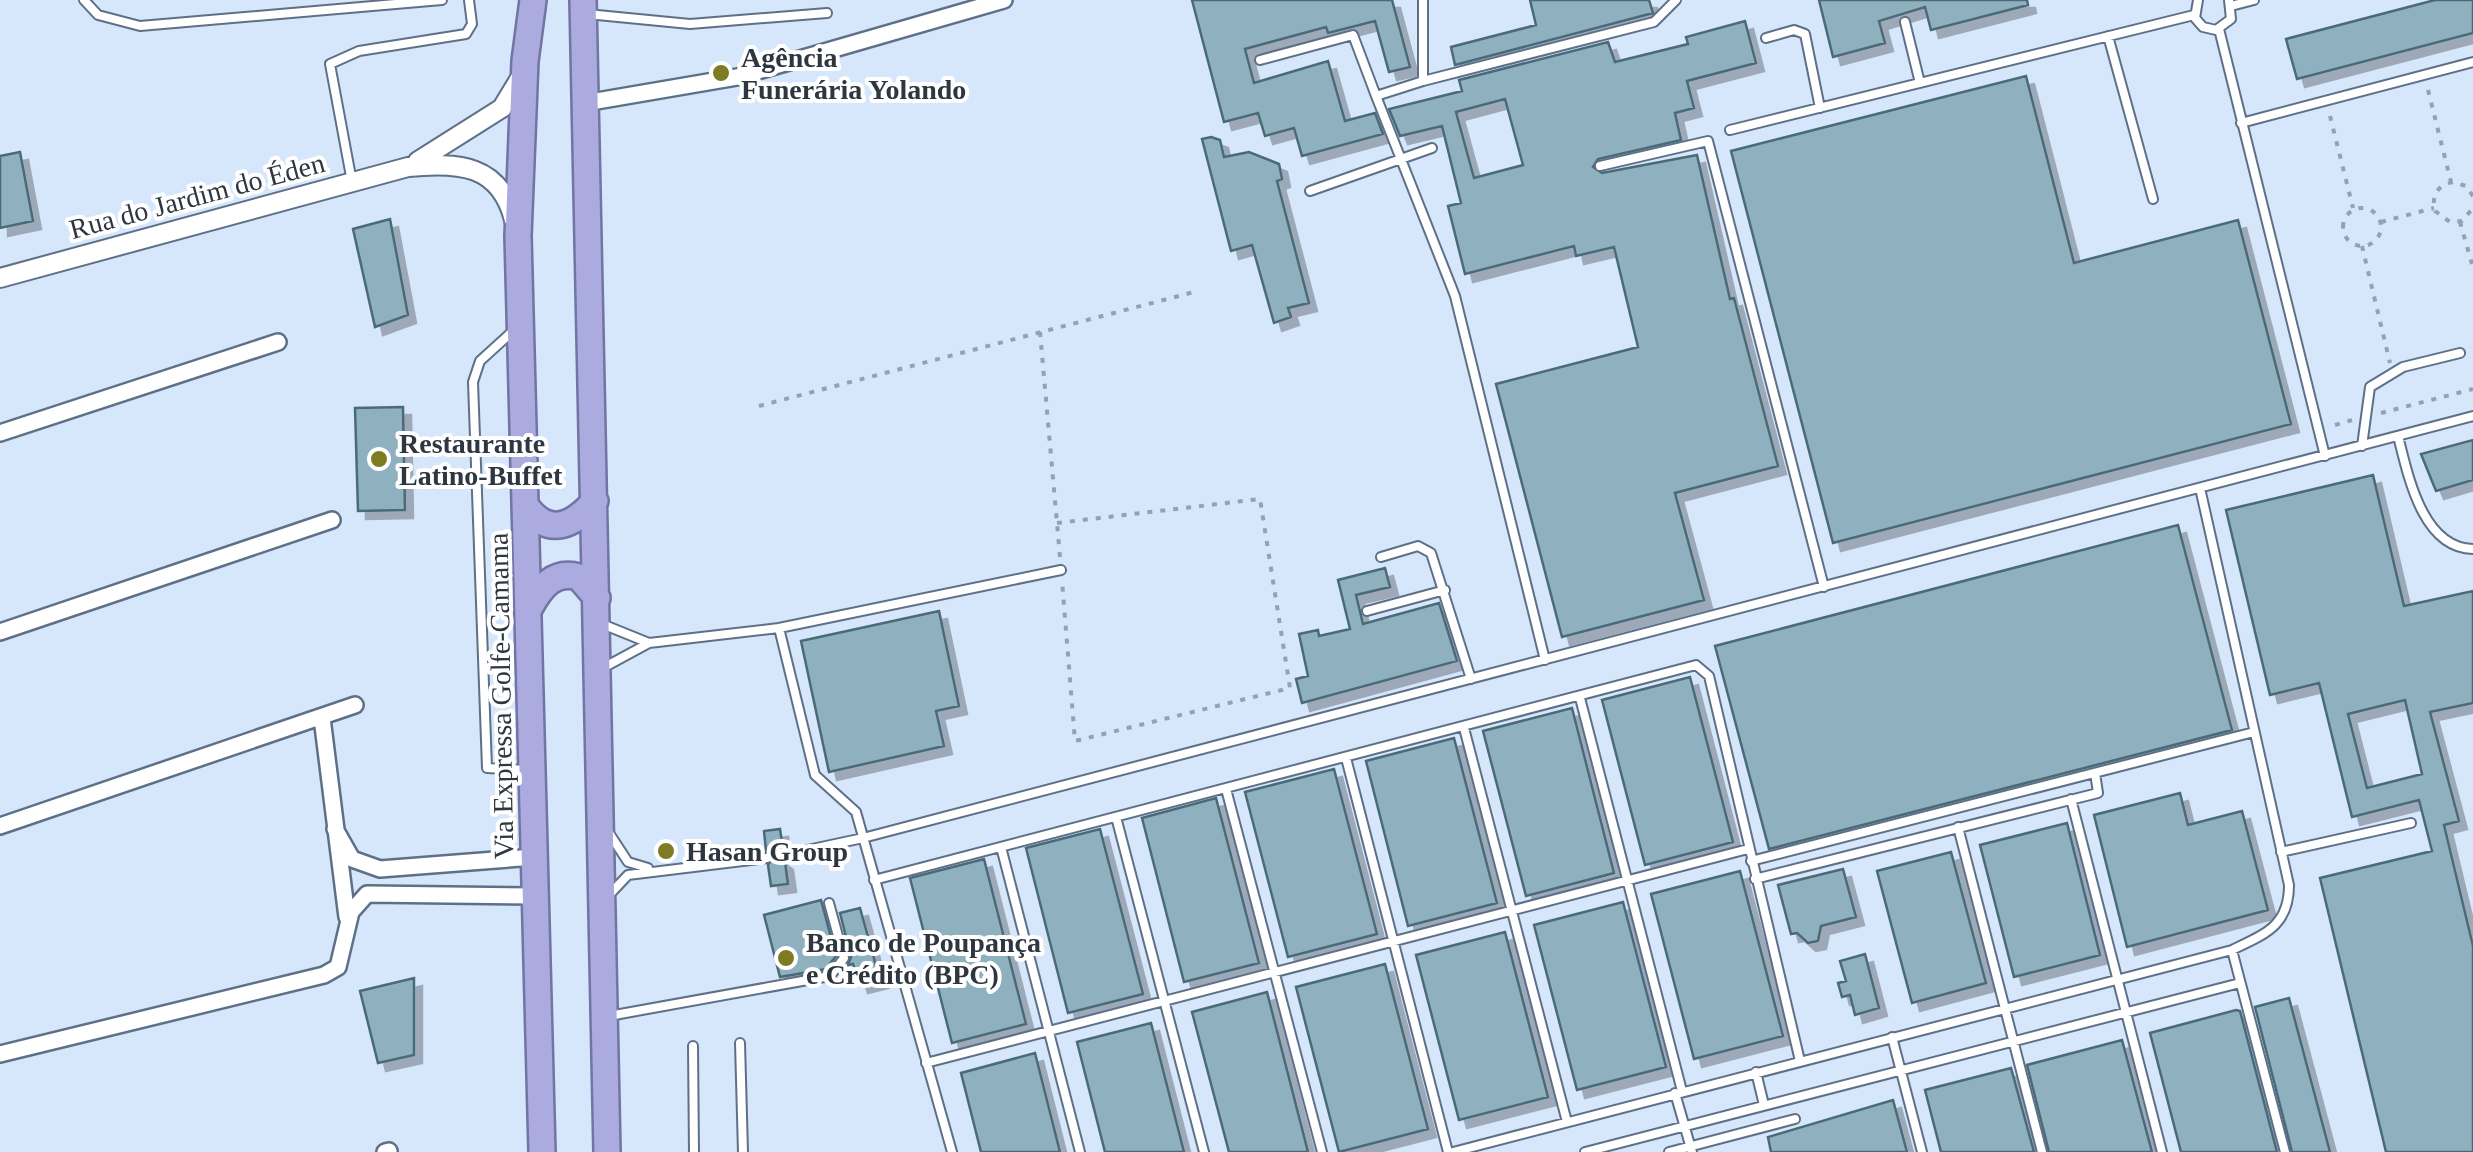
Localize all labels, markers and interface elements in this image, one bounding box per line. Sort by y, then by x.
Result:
place label: Agência Funerária Yolando [741,42,966,105]
marker: Agência Funerária Yolando [710,62,732,84]
street label: Rua do Jardim do Éden [66,147,328,245]
place label: Restaurante Latino-Buffet [399,428,563,491]
marker: Restaurante Latino-Buffet [368,448,390,470]
street label: Via Expressa Golfe-Camama [483,532,519,859]
place label: Hasan Group [686,836,848,867]
marker: Hasan Group [655,840,677,862]
place label: Banco de Poupança e Crédito (BPC) [806,927,1041,990]
marker: Banco de Poupança e Crédito (BPC) [775,947,797,969]

